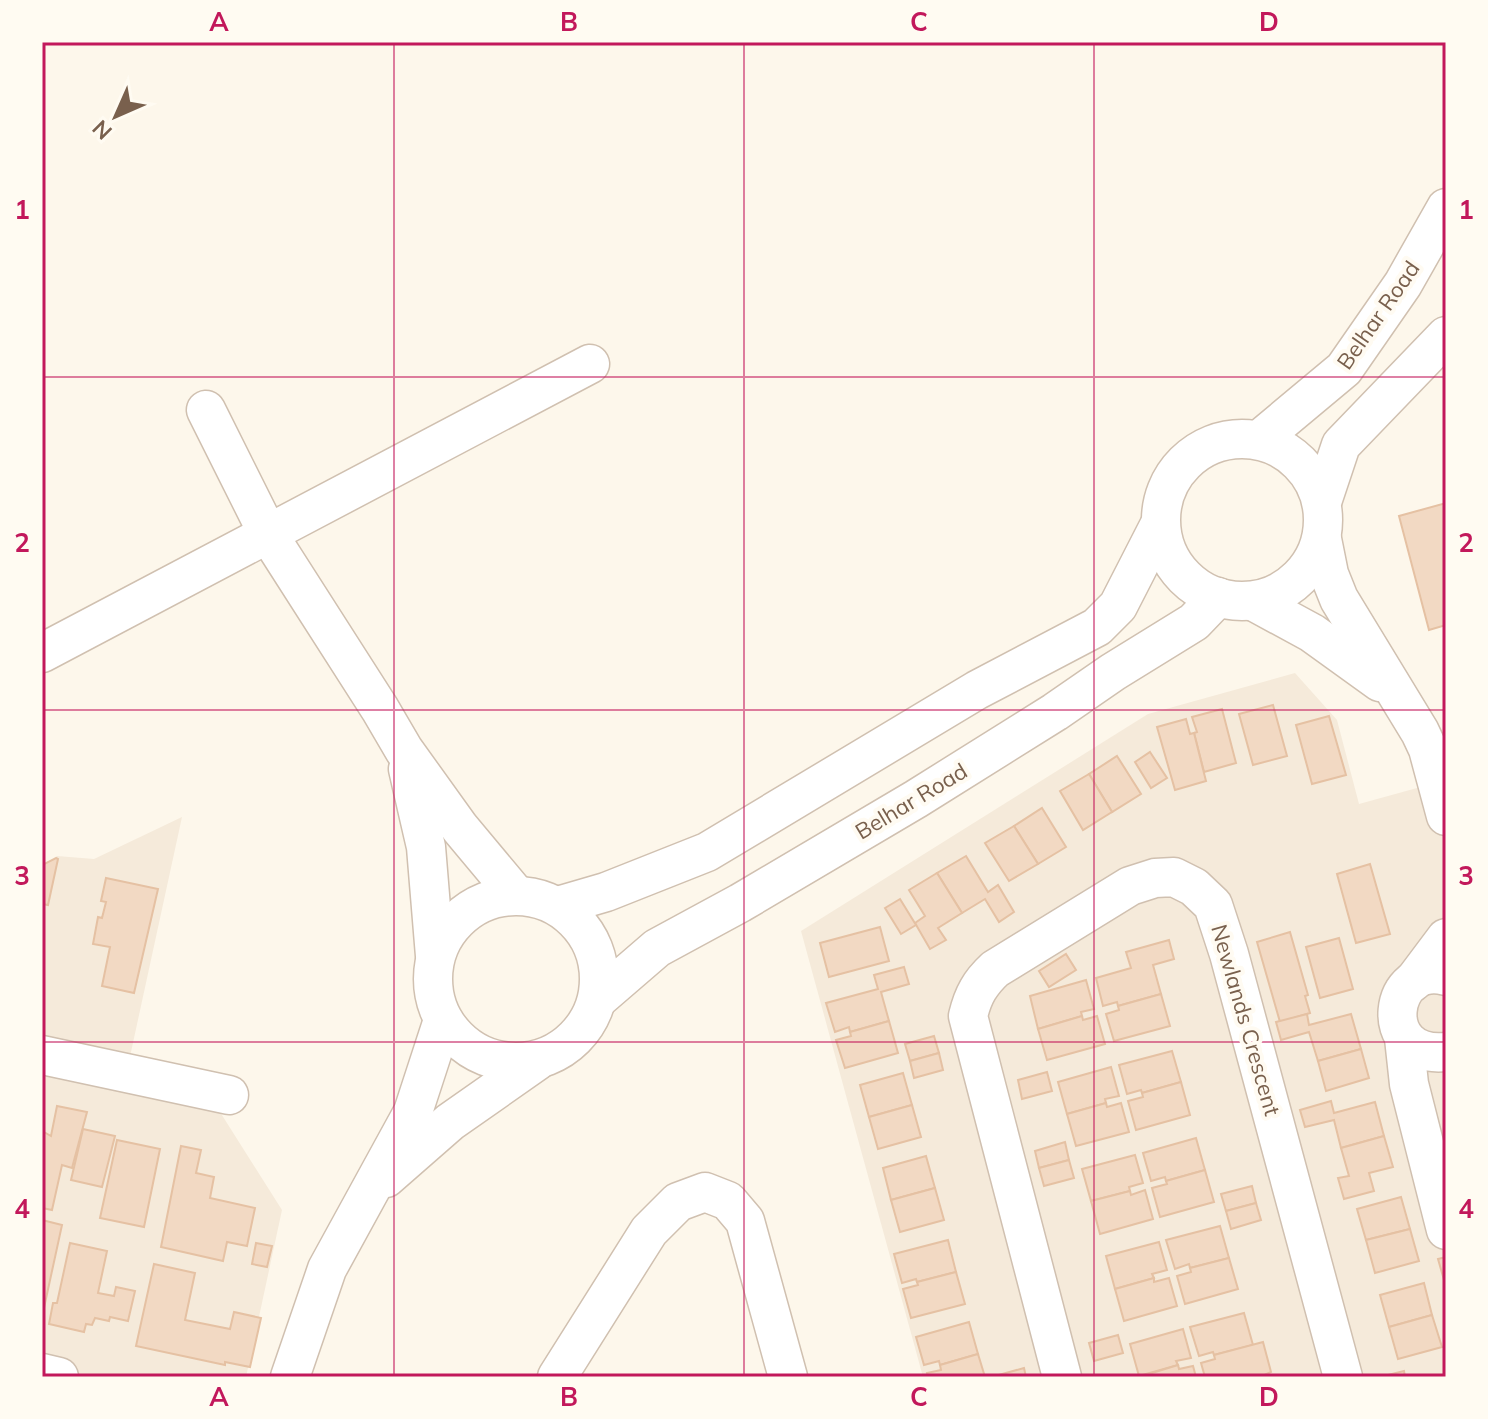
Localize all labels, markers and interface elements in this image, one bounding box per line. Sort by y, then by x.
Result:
text: A [209,5,229,38]
text: B [560,5,578,38]
text: C [910,5,928,38]
text: D [1259,5,1279,38]
north arrow [76,76,156,156]
text: N [86,114,118,146]
text: 1 [14,193,30,226]
text: 1 [1458,193,1474,226]
street label: Belhar Road [1330,255,1426,375]
text: 2 [14,526,30,559]
text: 2 [1458,526,1474,559]
street label: Belhar Road [850,757,972,845]
text: 3 [14,859,30,892]
text: 3 [1458,859,1474,892]
street label: Newlands Crescent [1205,921,1287,1119]
text: 4 [14,1192,30,1225]
text: 4 [1458,1192,1474,1225]
text: A [209,1380,229,1413]
text: B [560,1380,578,1413]
text: C [910,1380,928,1413]
text: D [1259,1380,1279,1413]

